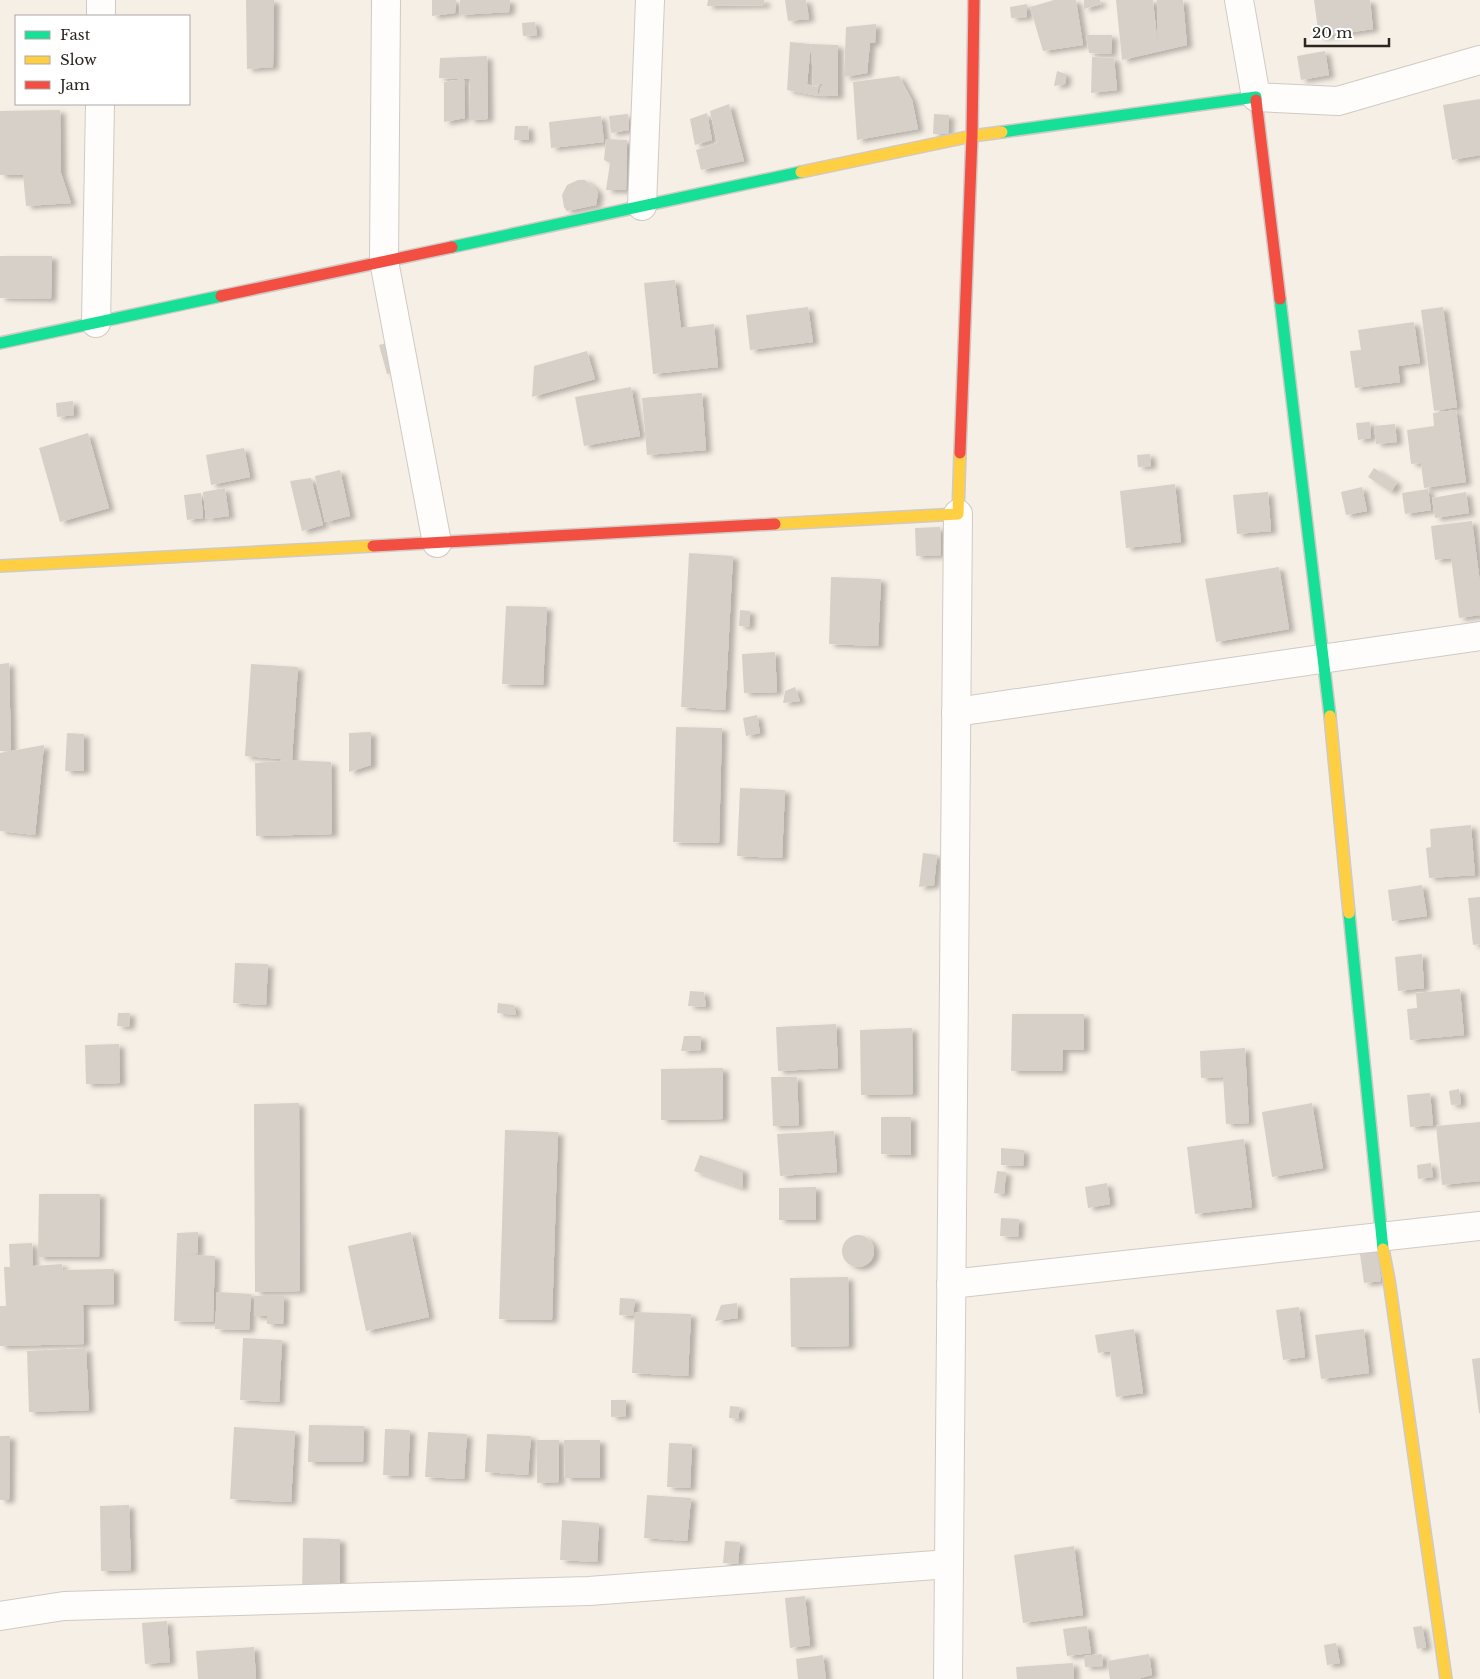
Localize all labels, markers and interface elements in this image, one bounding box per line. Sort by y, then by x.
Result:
legend [15,15,190,105]
scale bar [1305,15,1389,47]
text: 20 m [1312,23,1352,42]
text: Fast [60,25,91,44]
text: Slow [60,50,97,69]
text: Jam [58,75,90,94]

